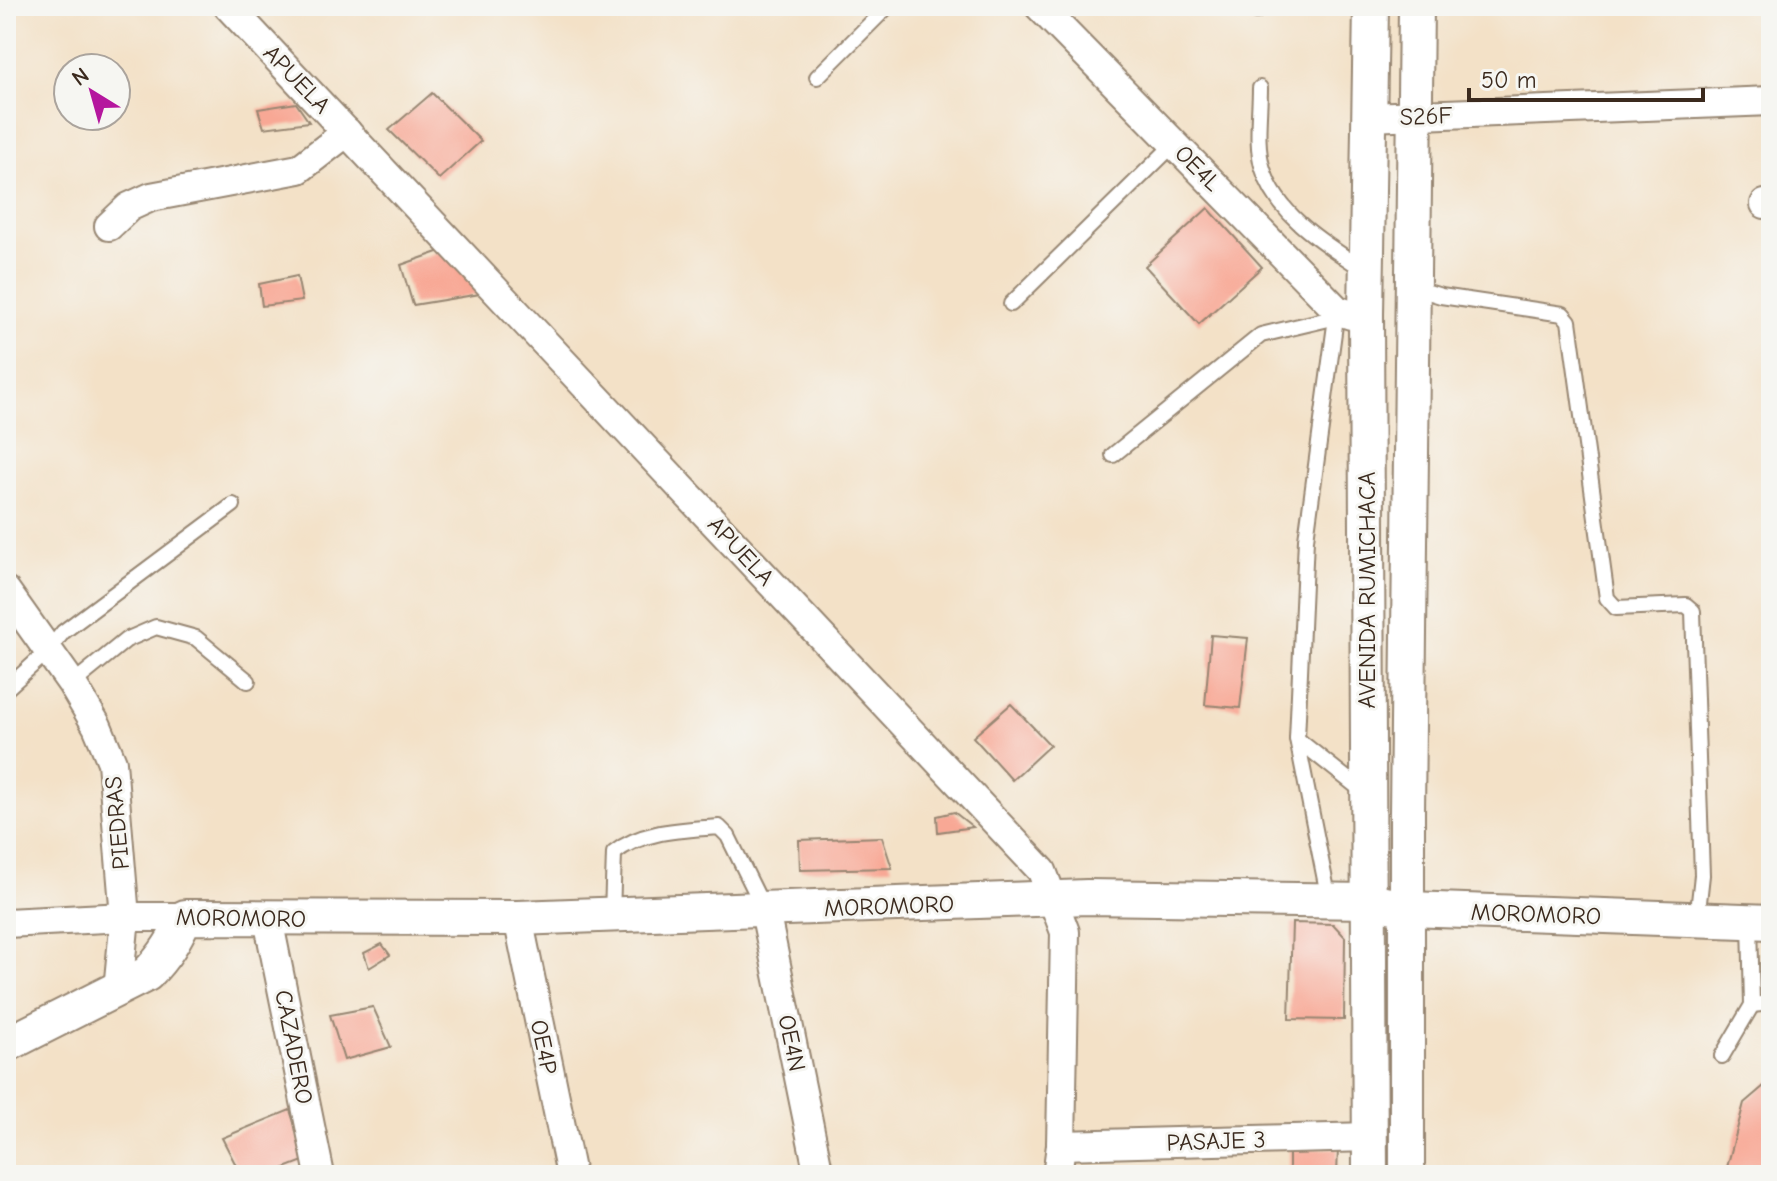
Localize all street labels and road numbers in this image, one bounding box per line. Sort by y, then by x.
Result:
street label: APUELA [258,39,336,119]
street label: S26F [1399,101,1453,131]
street label: OE4L [1169,139,1227,197]
street label: AVENIDA RUMICHACA [1353,472,1381,708]
street label: APUELA [702,511,780,591]
street label: PIEDRAS [99,775,135,871]
street label: MOROMORO [823,890,955,922]
street label: MOROMORO [1470,898,1602,930]
street label: MOROMORO [176,903,306,933]
street label: CAZADERO [269,987,319,1107]
street label: OE4N [772,1012,812,1074]
street label: OE4P [525,1017,563,1077]
street label: PASAJE 3 [1166,1125,1266,1157]

